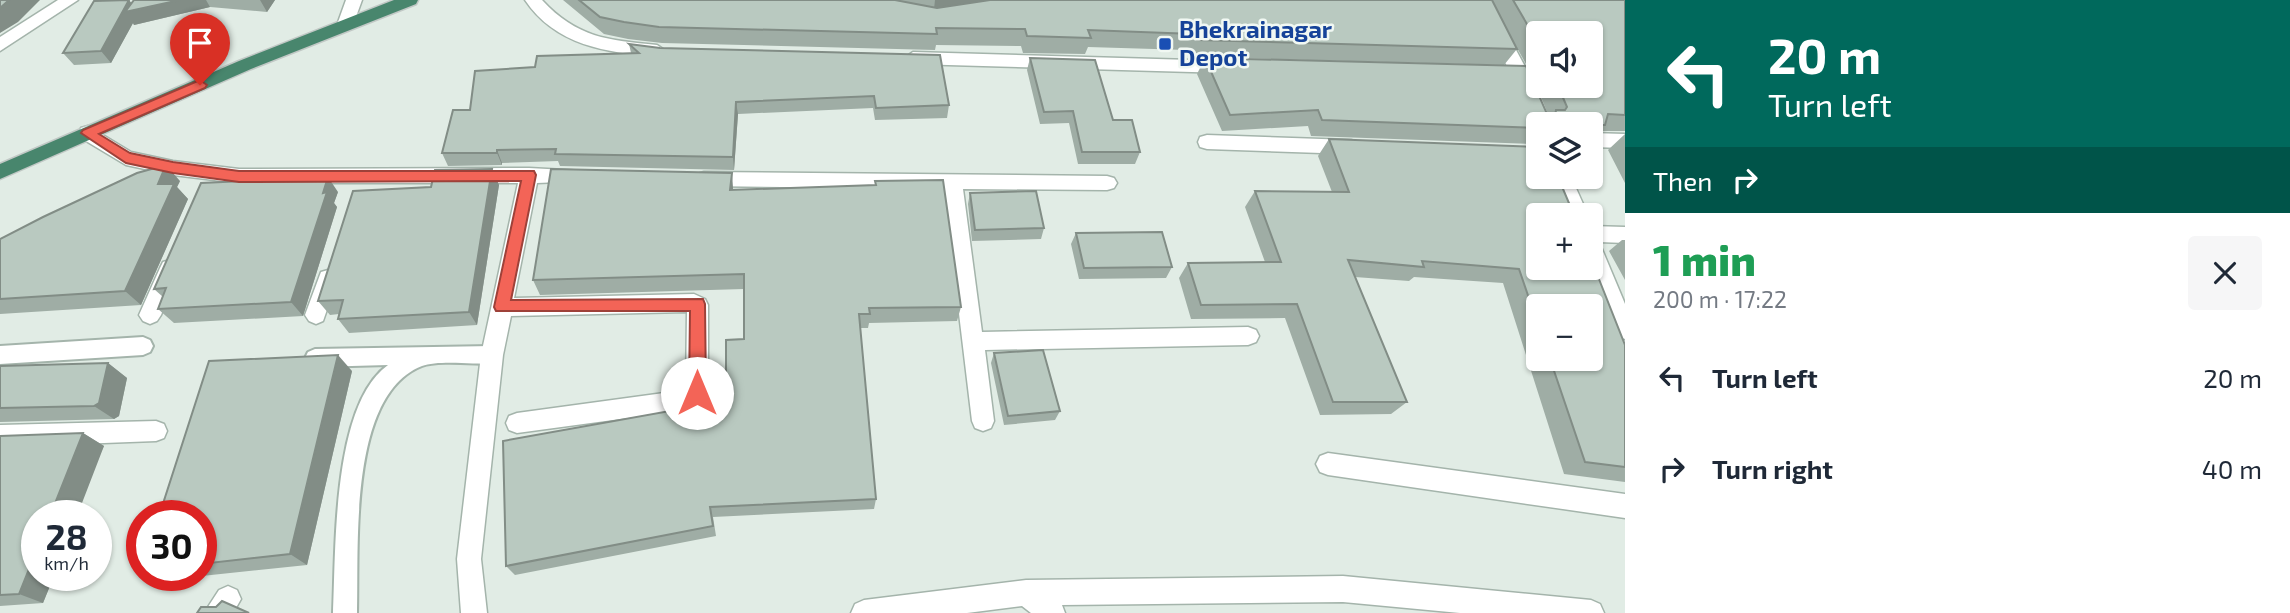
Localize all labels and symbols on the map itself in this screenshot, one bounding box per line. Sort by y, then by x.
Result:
pin [170,13,230,85]
place label: Bhekrainagar Depot [1179,14,1333,71]
marker: Bhekrainagar Depot [1157,36,1173,52]
position arrow [660,356,734,430]
speed limit sign: 30 [126,500,217,591]

